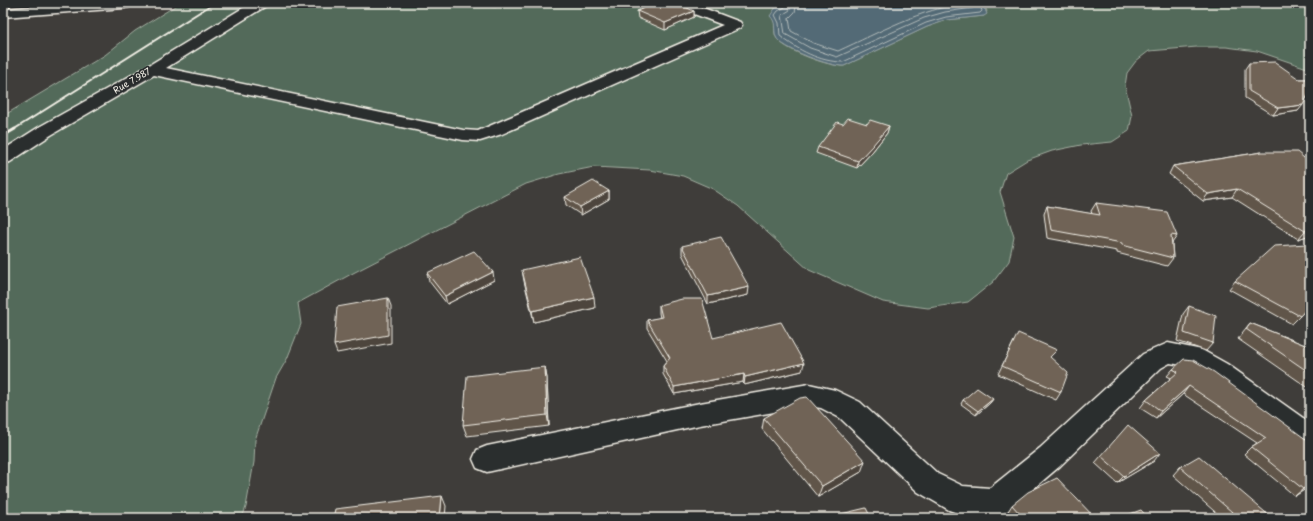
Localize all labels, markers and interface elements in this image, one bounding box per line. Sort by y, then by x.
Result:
street label: Rue 7.987 [110,64,153,97]

